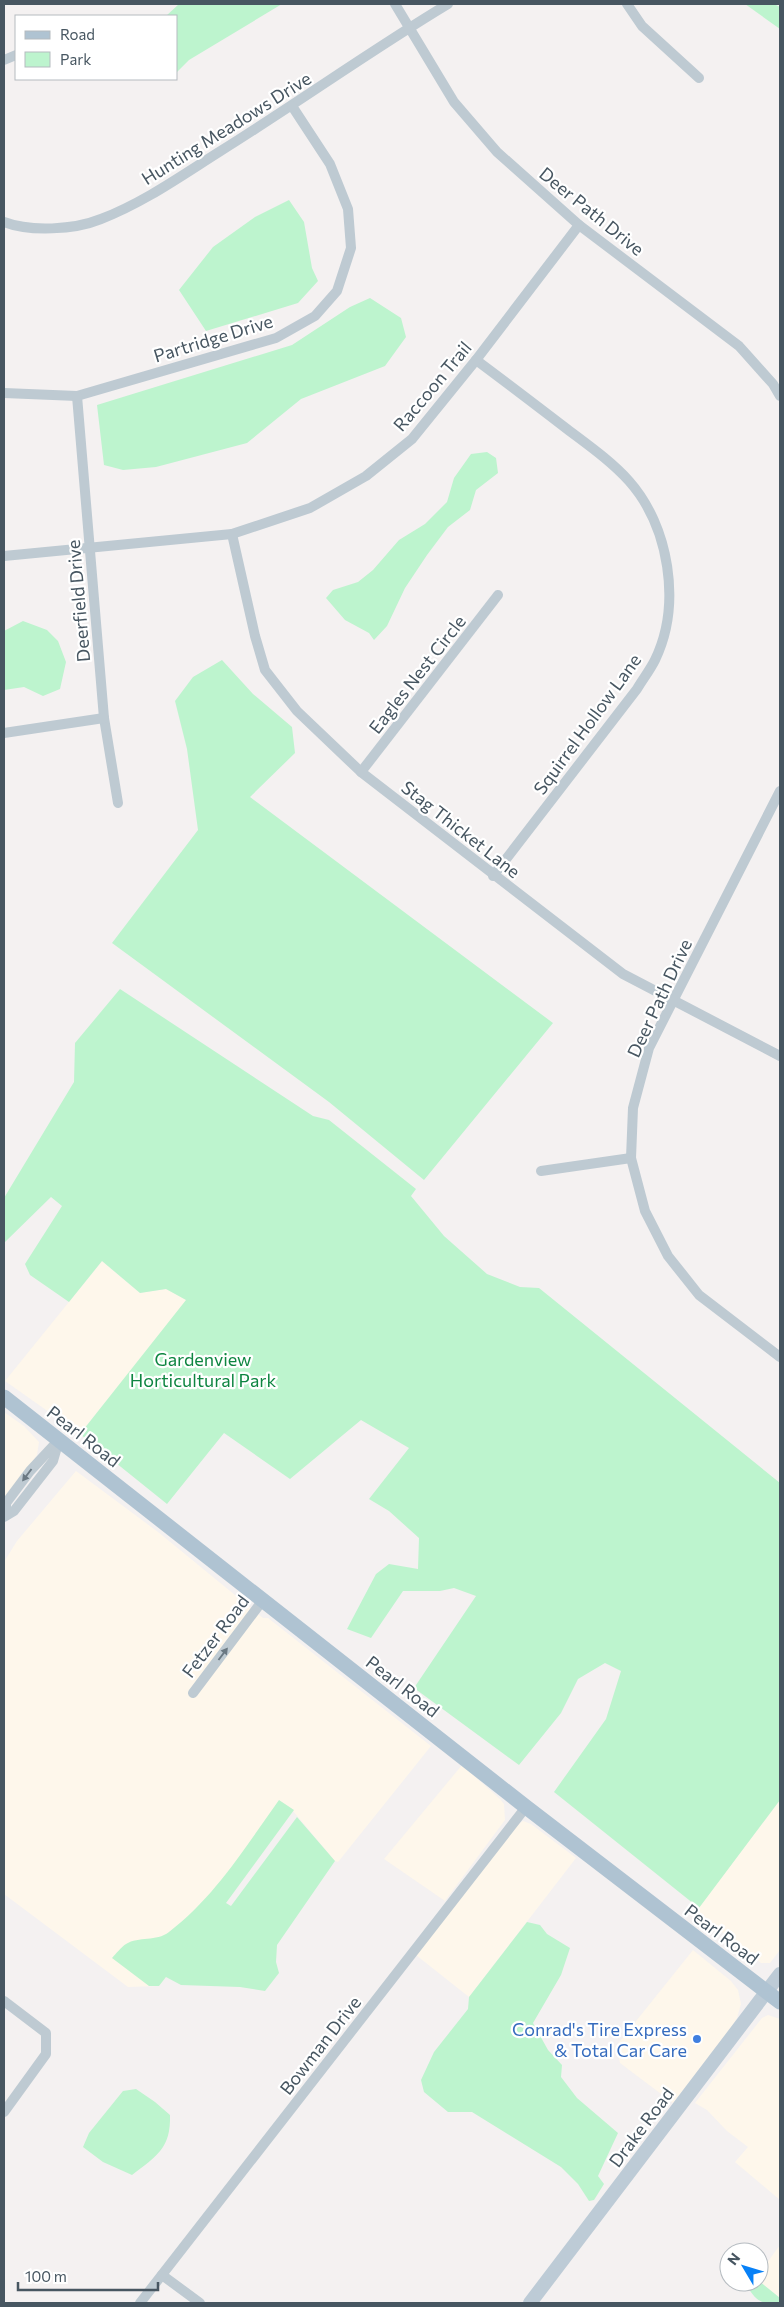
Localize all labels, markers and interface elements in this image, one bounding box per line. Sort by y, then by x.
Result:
legend [15,15,178,80]
text: Road [60,25,95,43]
text: Park [60,50,91,68]
street label: Hunting Meadows Drive [137,67,315,189]
street label: Deer Path Drive [535,162,649,260]
street label: Partridge Drive [151,309,275,367]
street label: Raccoon Trail [388,337,476,435]
street label: Deerfield Drive [62,539,94,663]
street label: Eagles Nest Circle [364,610,470,738]
street label: Squirrel Hollow Lane [529,649,645,799]
street label: Stag Thicket Lane [397,776,525,882]
street label: Deer Path Drive [622,935,696,1061]
park label: Gardenview Horticultural Park [130,1348,276,1391]
street label: Pearl Road [43,1401,125,1471]
one-way arrow [22,1468,33,1481]
street label: Fetzer Road [177,1590,253,1682]
one-way arrow [217,1648,228,1661]
street label: Pearl Road [362,1651,444,1721]
street label: Pearl Road [681,1899,763,1969]
street label: Bowman Drive [275,1991,365,2099]
place label: Conrad's Tire Express & Total Car Care [512,2018,687,2061]
marker: Conrad's Tire Express & Total Car Care [691,2033,703,2045]
street label: Drake Road [604,2083,678,2171]
north arrow [719,2242,769,2292]
text: N [723,2249,743,2268]
scale bar [18,2260,158,2292]
text: 100 m [25,2267,67,2285]

